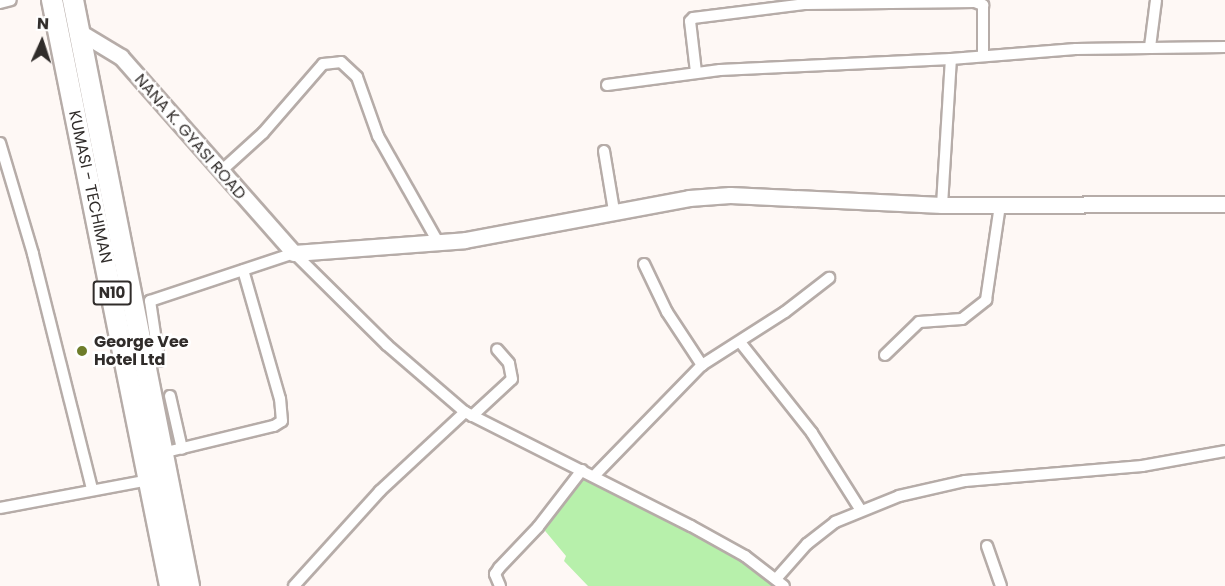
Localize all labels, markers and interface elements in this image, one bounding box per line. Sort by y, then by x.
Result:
north arrow [12,12,72,72]
text: N [36,12,50,35]
street label: NANA K. GYASI ROAD [130,70,250,204]
street label: KUMASI - TECHIMAN [64,109,116,265]
road number: N10 [92,281,132,305]
place label: George Vee Hotel Ltd [94,332,189,370]
marker: George Vee Hotel Ltd [75,344,89,358]

